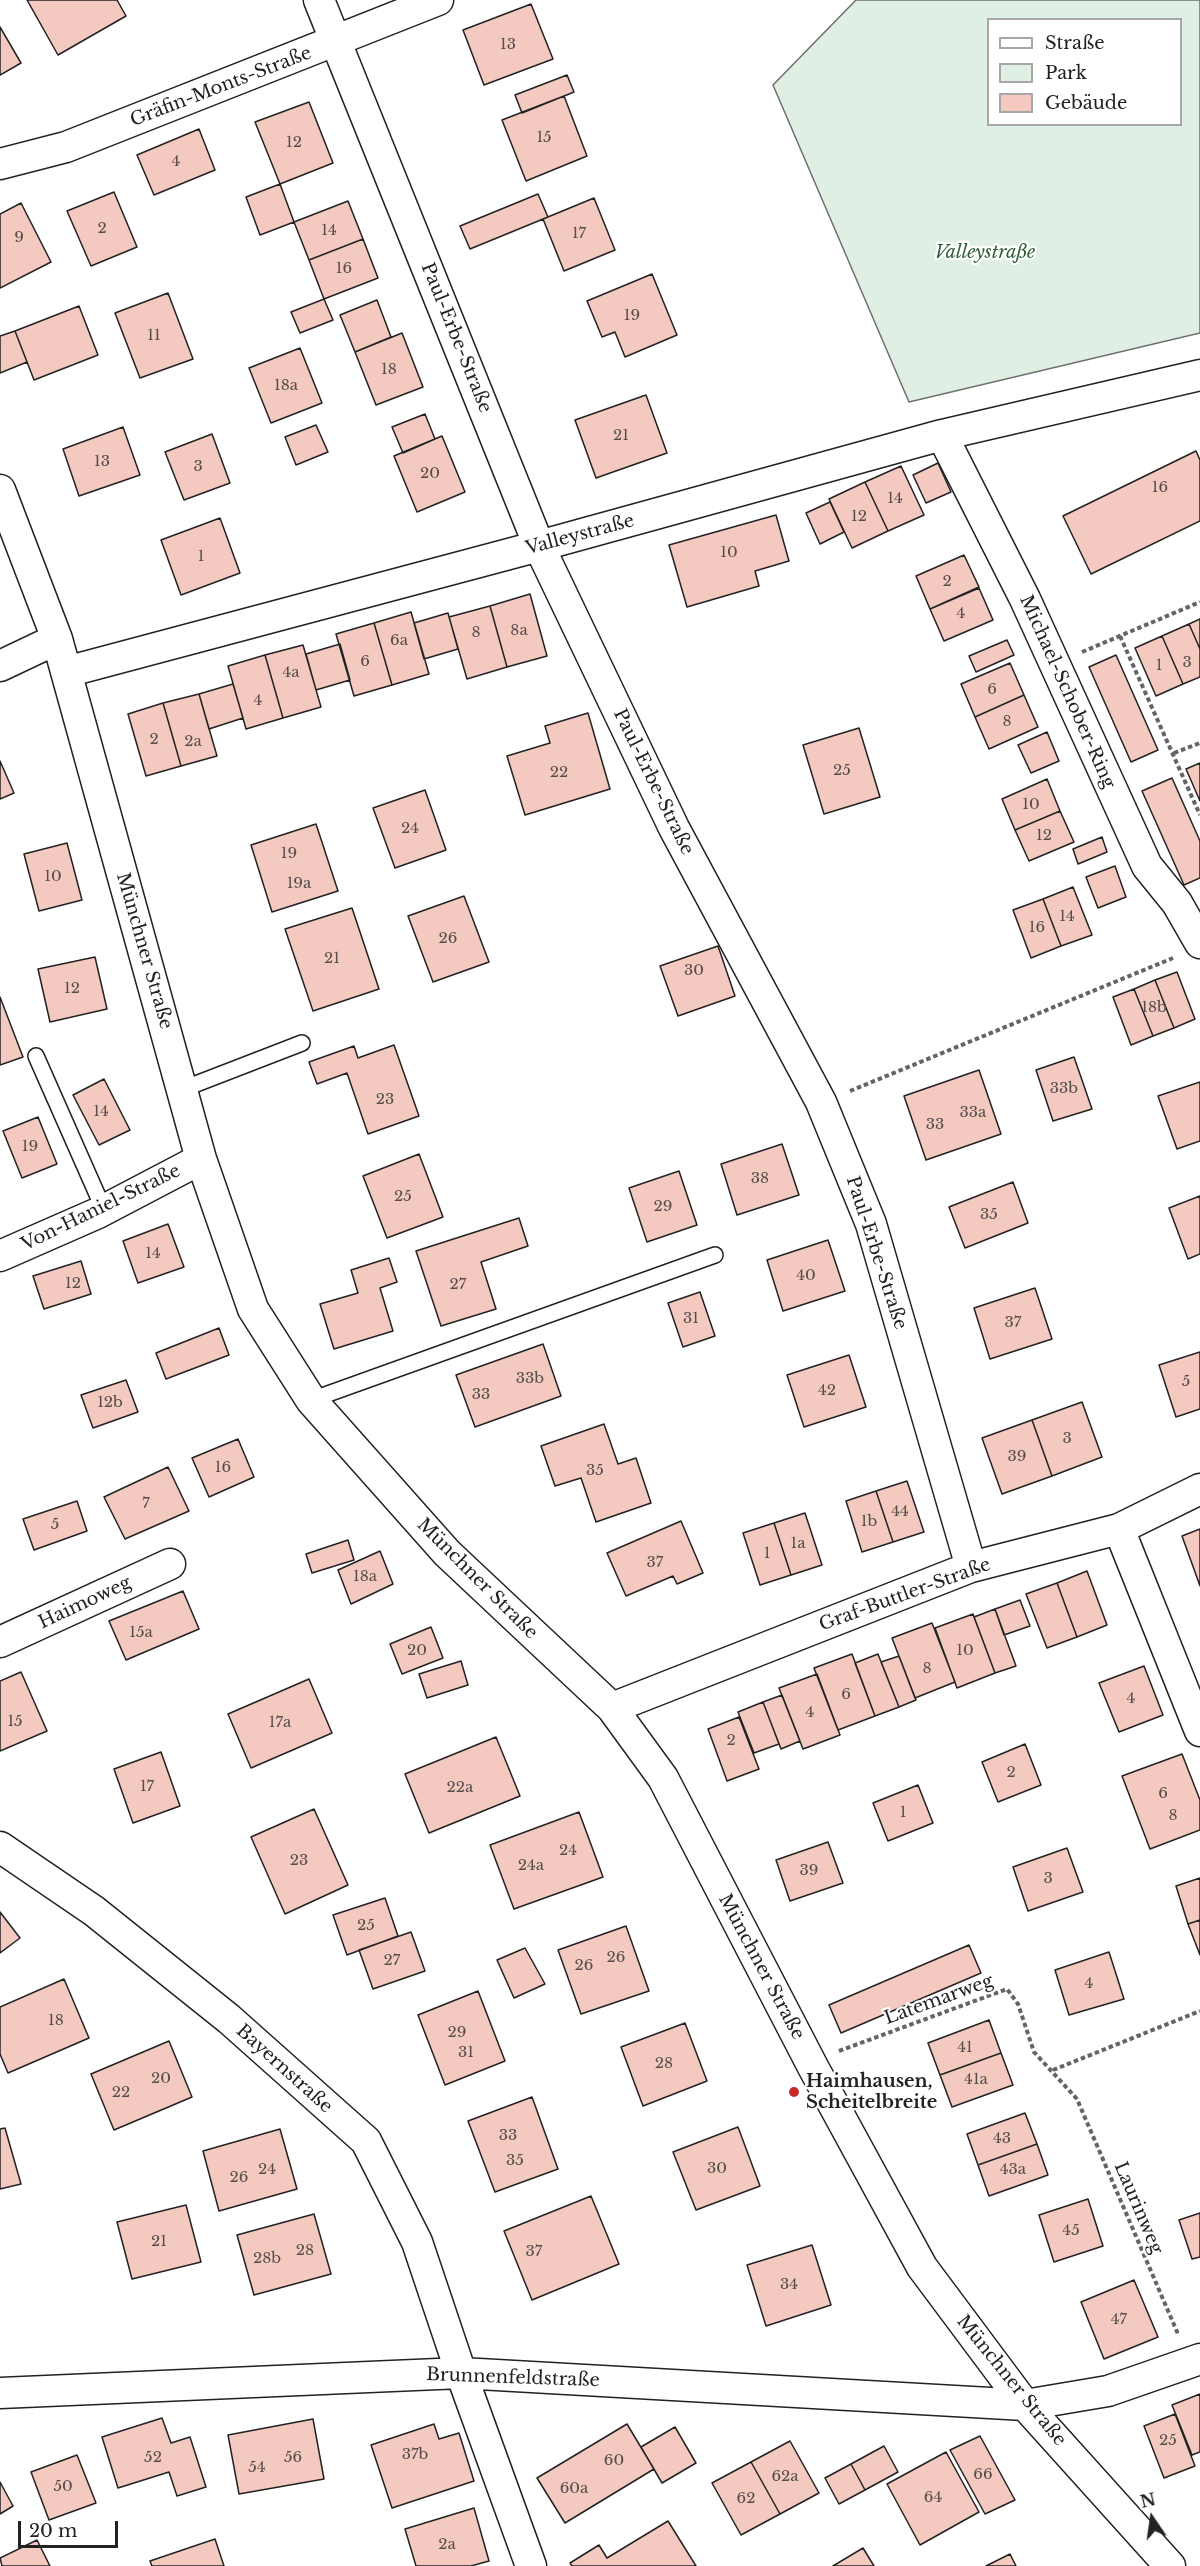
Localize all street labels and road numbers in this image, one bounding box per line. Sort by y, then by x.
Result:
street label: Gräfin-Monts-Straße [127,42,315,132]
street label: Paul-Erbe-Straße [416,260,496,416]
street label: Valleystraße [523,510,637,560]
street label: Michael-Schober-Ring [1015,592,1119,792]
street label: Paul-Erbe-Straße [608,705,698,859]
street label: Münchner Straße [111,870,177,1032]
street label: Von-Haniel-Straße [18,1160,184,1256]
street label: Paul-Erbe-Straße [841,1174,911,1332]
street label: Münchner Straße [412,1514,542,1644]
street label: Graf-Buttler-Straße [816,1554,994,1636]
street label: Haimoweg [35,1572,135,1634]
street label: Münchner Straße [714,1891,808,2043]
street label: Latemarweg [882,1970,996,2030]
street label: Bayernstraße [231,2020,337,2118]
street label: Laurinweg [1109,2159,1167,2257]
street label: Münchner Straße [952,2311,1070,2451]
street label: Brunnenfeldstraße [426,2364,600,2392]

